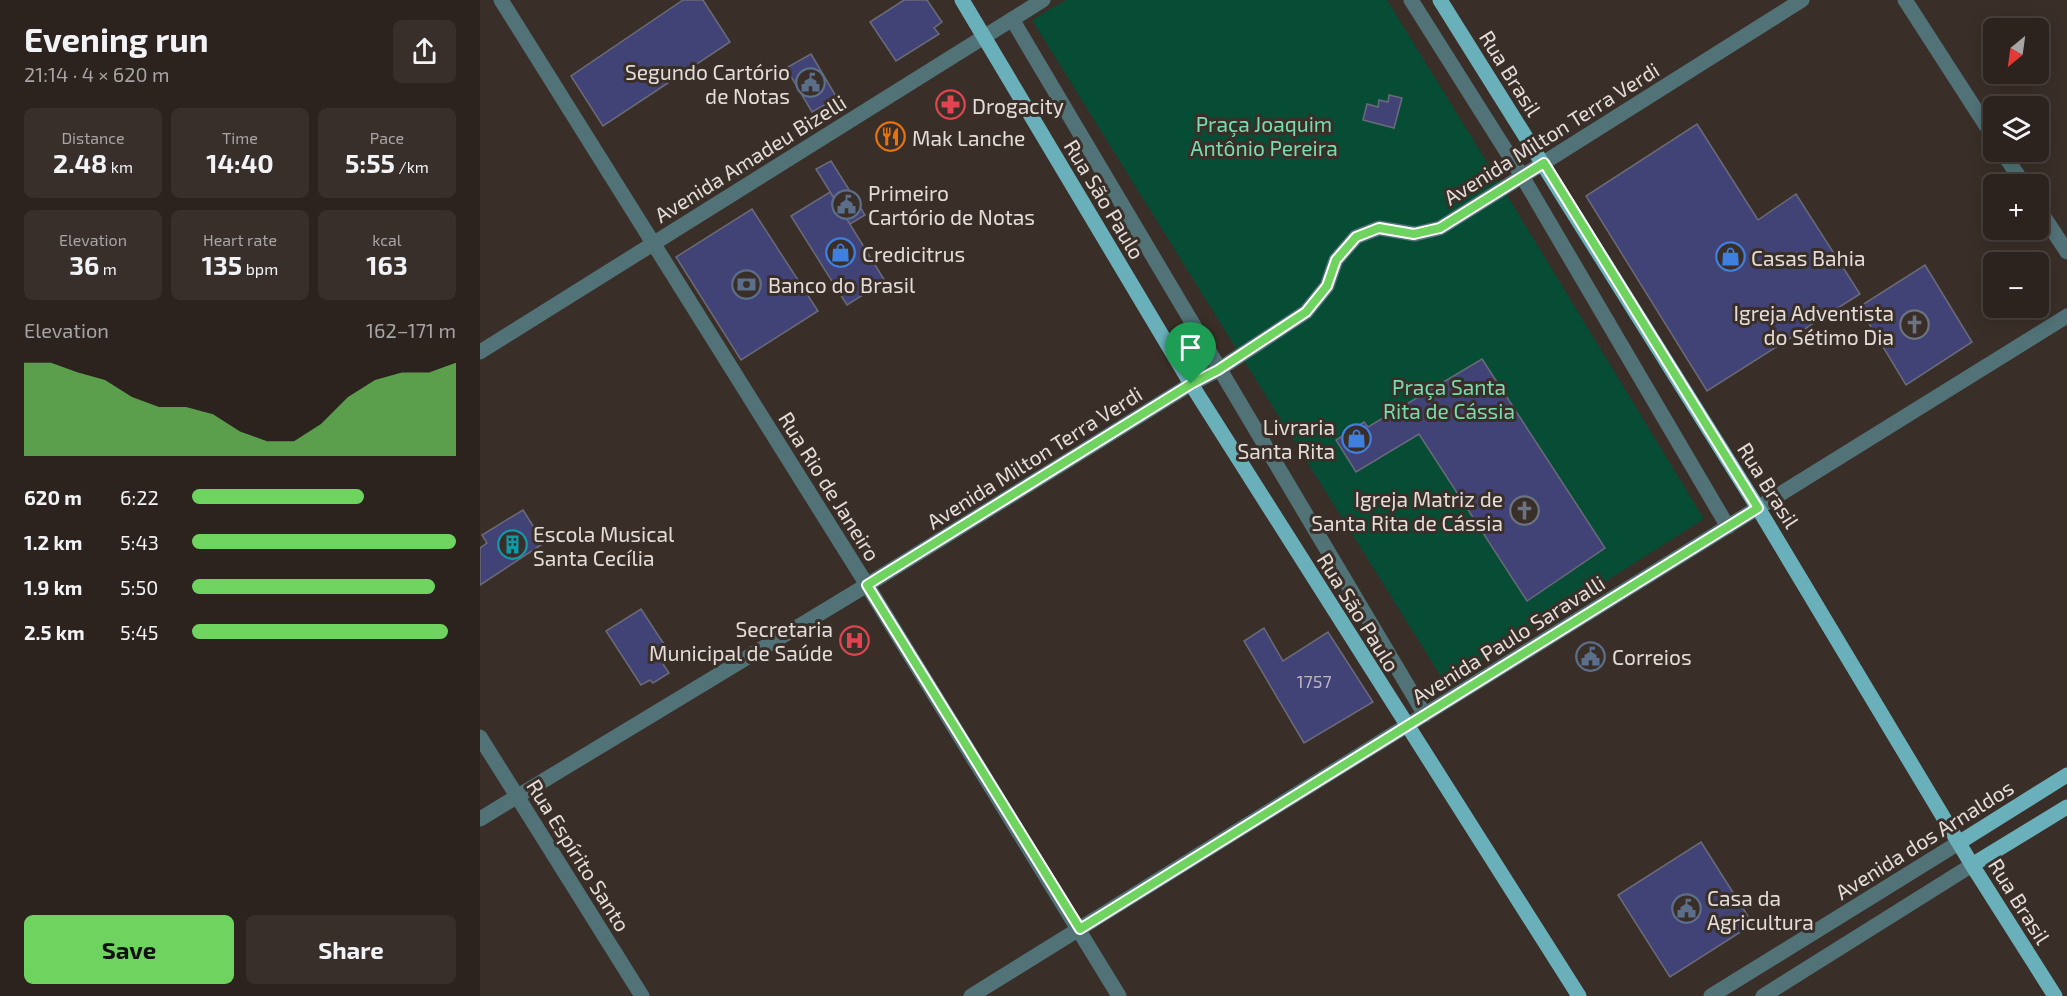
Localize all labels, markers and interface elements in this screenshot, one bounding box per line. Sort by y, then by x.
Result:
north arrow [1983,18,2049,84]
map controls [1983,18,2049,318]
text: Evening run [24,19,209,59]
button: share [393,20,456,83]
street label: Rua Brasil [1475,26,1548,121]
street label: Avenida Milton Terra Verdi [1439,56,1663,210]
place label: Segundo Cartório de Notas [625,59,790,108]
text: 21:14 · 4 × 620 m [24,62,169,86]
public building icon: Segundo Cartório de Notas [795,67,827,99]
street label: Avenida Amadeu Bizelli [650,89,850,227]
pharmacy icon: Drogacity [935,89,967,121]
place label: Drogacity [972,93,1064,118]
button: layers [1983,96,2049,162]
park label: Praça Joaquim Antônio Pereira [1190,111,1338,160]
restaurant icon: Mak Lanche [875,121,907,153]
place label: Mak Lanche [912,125,1025,150]
text: Distance [61,128,125,147]
text: Time [222,128,258,147]
text: Pace [370,128,404,147]
street label: Rua São Paulo [1060,135,1150,263]
text: 2.48 [53,147,107,178]
text: 14:40 [206,147,274,178]
text: 5:55 [345,147,395,178]
text: km [107,157,133,176]
text: /km [395,157,429,176]
button: + [1983,174,2049,240]
place label: Primeiro Cartório de Notas [868,180,1035,229]
public building icon: Primeiro Cartório de Notas [831,188,863,220]
text: Elevation [59,230,127,249]
text: Heart rate [203,230,277,249]
text: kcal [372,230,402,249]
shop icon: Credicitrus [825,237,857,269]
place label: Credicitrus [862,241,965,266]
shop icon: Casas Bahia [1714,241,1746,273]
place label: Casas Bahia [1751,245,1866,270]
text: 36 [69,249,99,280]
text: 135 [202,249,242,280]
text: 163 [366,249,408,280]
button: − [1983,252,2049,318]
text: m [99,259,117,278]
text: bpm [242,259,278,278]
bank icon: Banco do Brasil [731,268,763,300]
place label: Banco do Brasil [768,272,916,297]
place label: Igreja Adventista do Sétimo Dia [1733,300,1894,349]
church icon: Igreja Adventista do Sétimo Dia [1899,308,1931,340]
text: Elevation [24,318,109,342]
text: 162–171 m [366,318,456,342]
pin [1165,322,1216,384]
icon: arrive [1174,331,1207,364]
park label: Praça Santa Rita de Cássia [1383,374,1515,423]
street label: Avenida Milton Terra Verdi [922,380,1146,534]
street label: Rua Rio de Janeiro [774,407,886,565]
place label: Livraria Santa Rita [1238,414,1335,463]
shop icon: Livraria Santa Rita [1340,422,1372,454]
street label: Rua Brasil [1733,438,1806,533]
text: 620 m [24,485,82,509]
text: 6:22 [120,485,159,509]
place label: Igreja Matriz de Santa Rita de Cássia [1311,486,1503,535]
church icon: Igreja Matriz de Santa Rita de Cássia [1508,494,1540,526]
place label: Escola Musical Santa Cecília [533,521,675,570]
building icon: Escola Musical Santa Cecília [496,529,528,561]
text: 1.2 km [24,530,82,554]
text: 5:43 [120,530,159,554]
street label: Rua São Paulo [1313,548,1405,676]
street label: Avenida Paulo Saravalli [1407,569,1609,709]
text: 1.9 km [24,575,82,599]
text: 5:50 [120,575,158,599]
place label: Secretaria Municipal de Saúde [649,616,833,665]
text: 2.5 km [24,620,85,644]
text: 5:45 [120,620,158,644]
hospital icon: Secretaria Municipal de Saúde [838,624,870,656]
public building icon: Correios [1575,640,1607,672]
place label: Correios [1612,644,1692,669]
house number: 1757 [1296,670,1332,692]
street label: Rua Espírito Santo [522,774,636,936]
street label: Avenida dos Arnaldos [1830,774,2018,904]
street label: Rua Brasil [1984,854,2057,949]
place label: Casa da Agricultura [1707,885,1814,934]
public building icon: Casa da Agricultura [1670,893,1702,925]
button: Save [24,915,234,984]
button: Share [246,915,456,984]

